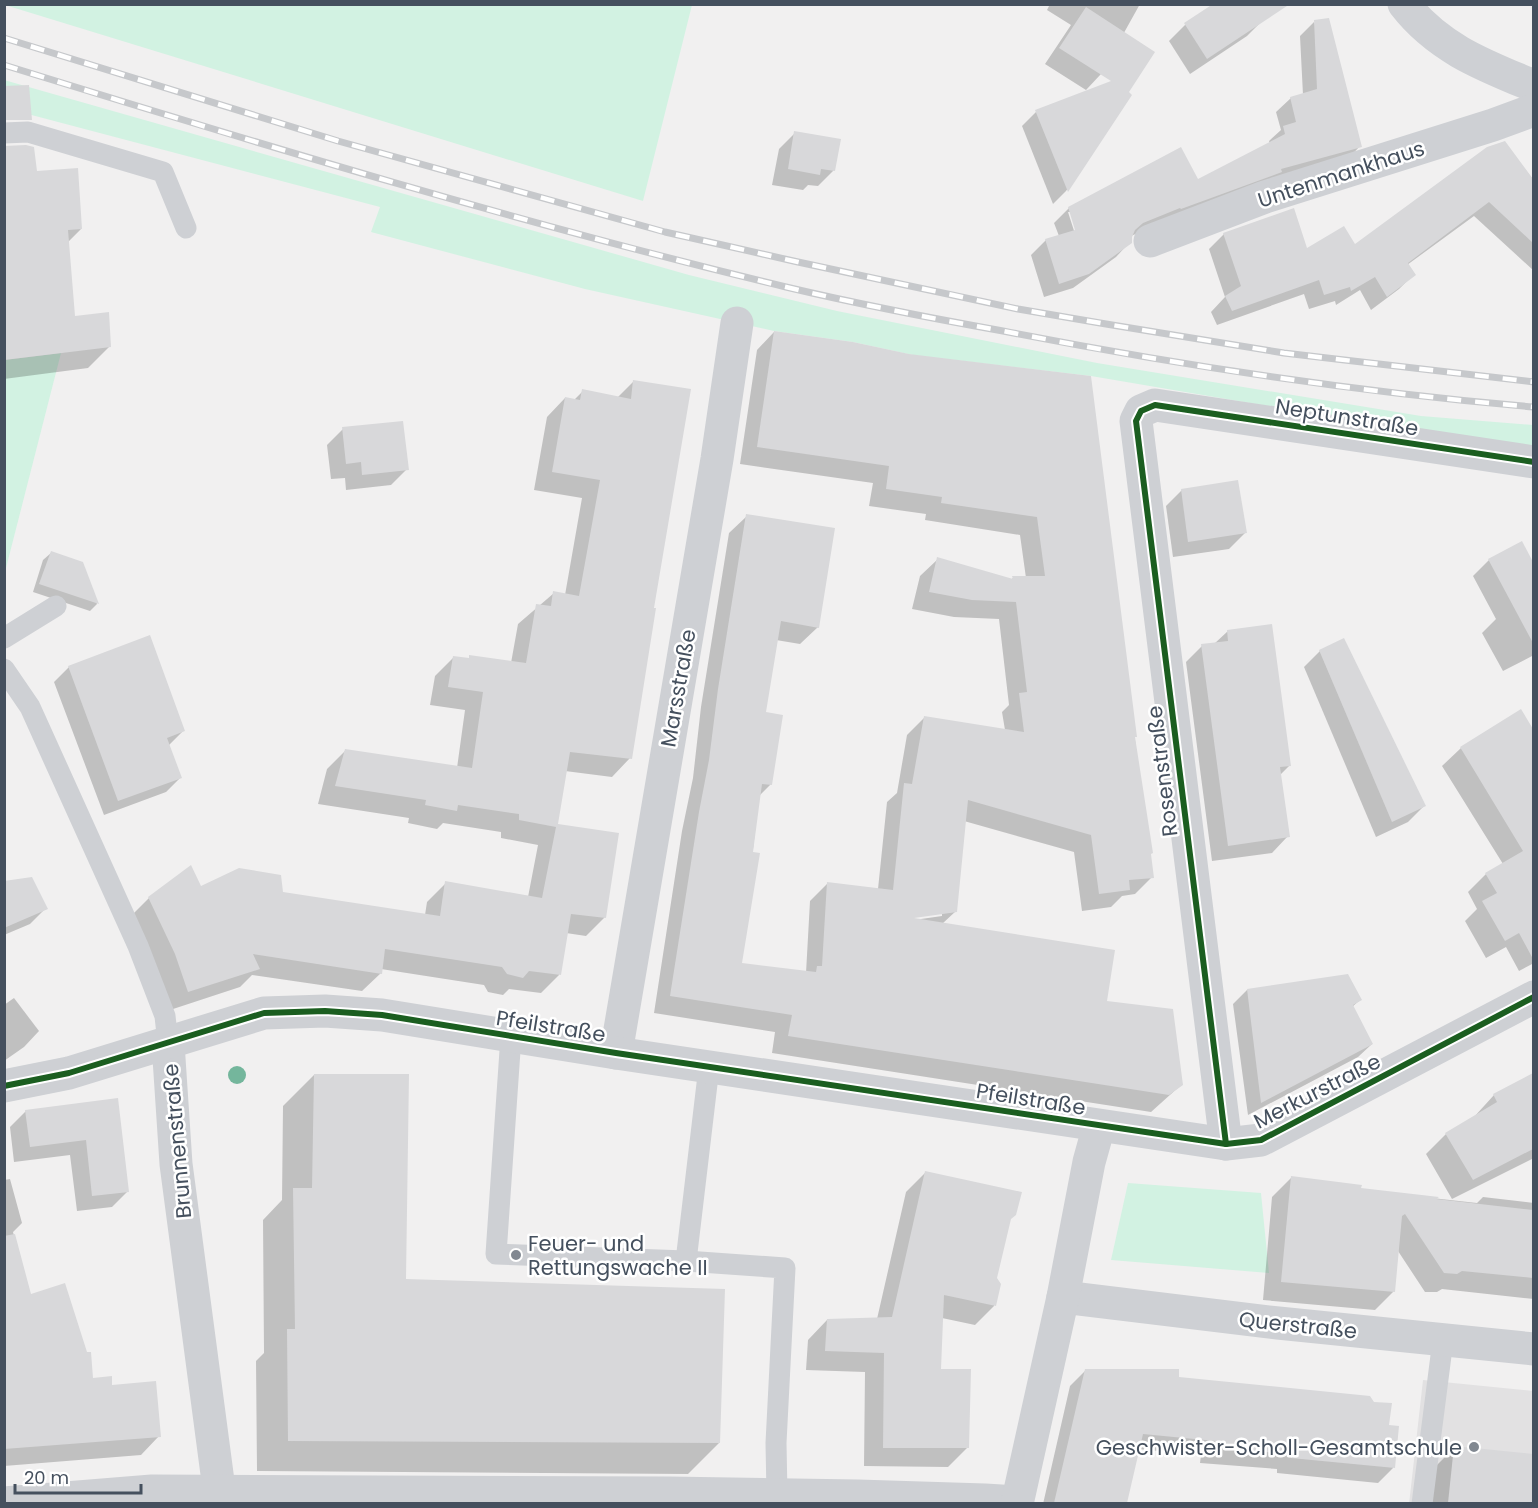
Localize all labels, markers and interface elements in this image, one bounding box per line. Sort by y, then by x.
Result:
street label: Untenmankhaus [1254,133,1428,215]
street label: Neptunstraße [1273,391,1421,443]
street label: Marsstraße [653,627,703,749]
street label: Rosenstraße [1140,704,1184,838]
street label: Pfeilstraße [494,1003,608,1049]
street label: Merkurstraße [1248,1047,1386,1135]
street label: Brunnenstraße [156,1062,198,1220]
street label: Pfeilstraße [974,1076,1088,1122]
place label: Feuer- und Rettungswache II [528,1229,708,1282]
marker: Feuer- und Rettungswache II [509,1248,523,1262]
street label: Querstraße [1237,1304,1359,1346]
place label: Geschwister-Scholl-Gesamtschule [1096,1433,1462,1462]
marker: Geschwister-Scholl-Gesamtschule [1467,1440,1481,1454]
scale bar [15,1457,141,1495]
text: 20 m [24,1465,69,1490]

